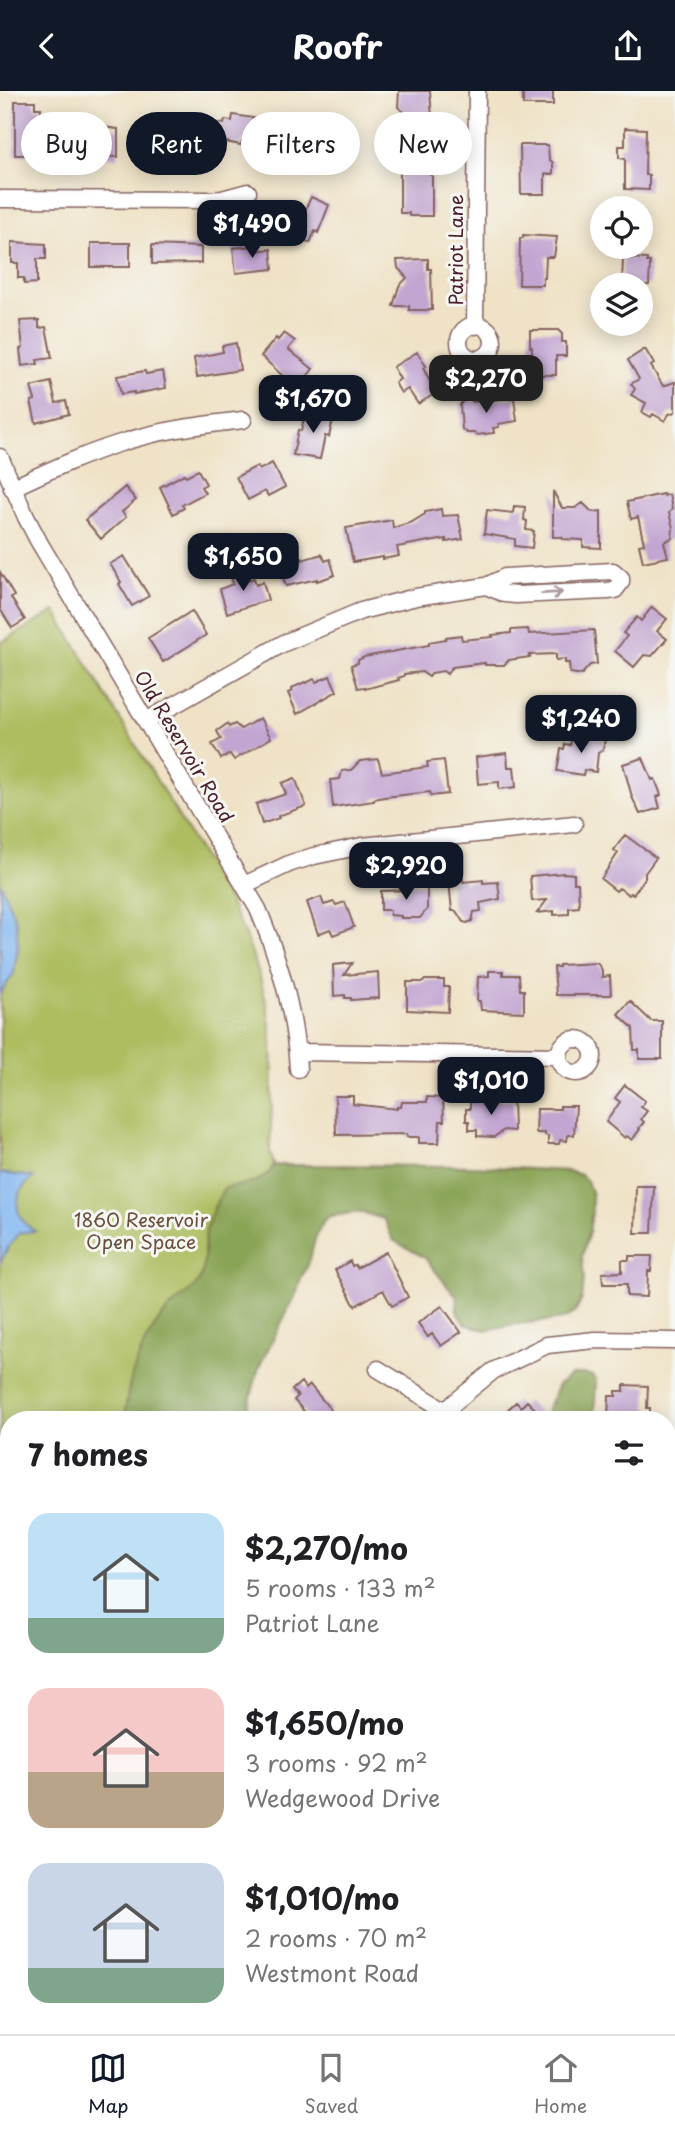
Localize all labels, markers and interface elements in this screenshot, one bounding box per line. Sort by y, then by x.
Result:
text: Roofr [293,22,382,70]
icon: back [28,27,66,65]
icon: share [609,27,647,65]
chip: Buy [21,112,112,175]
chip: Rent [126,112,227,175]
chip: Filters [241,112,360,175]
chip: New [374,112,472,175]
street label: Patriot Lane [441,194,469,306]
map controls [590,196,653,336]
button: locate [590,196,653,259]
pin: $1,490 [195,201,309,260]
text: $1,490 [213,205,291,240]
button: layers [590,273,653,336]
pin: $2,270 [429,355,543,415]
text: $2,270 [445,360,527,395]
pin: $1,670 [256,375,370,435]
text: $1,670 [275,380,351,415]
pin: $1,650 [186,533,300,593]
text: $1,650 [204,538,282,573]
one-way arrow [541,587,564,600]
street label: Old Reservoir Road [128,665,242,827]
pin: $1,240 [524,695,638,755]
text: $1,240 [541,700,621,735]
pin: $2,920 [349,843,463,902]
text: $2,920 [365,847,447,882]
pin: $1,010 [434,1058,548,1117]
text: $1,010 [453,1062,529,1097]
park label: 1860 Reservoir Open Space [74,1205,208,1255]
text: 7 homes [28,1431,148,1476]
icon: filters [610,1434,648,1472]
text: $2,270/mo [245,1525,408,1570]
icon: home [84,1541,168,1625]
text: 5 rooms · 133 m² [245,1570,436,1605]
text: Patriot Lane [245,1605,380,1640]
text: $1,650/mo [245,1700,404,1745]
icon: home [84,1716,168,1800]
text: 3 rooms · 92 m² [245,1745,428,1780]
text: Wedgewood Drive [245,1780,440,1815]
text: $1,010/mo [245,1875,399,1920]
icon: home [84,1891,168,1975]
text: 2 rooms · 70 m² [245,1920,427,1955]
text: Westmont Road [245,1955,419,1990]
tab: Map [88,2049,129,2119]
tab: Saved [304,2049,358,2119]
tab: Home [534,2049,587,2119]

